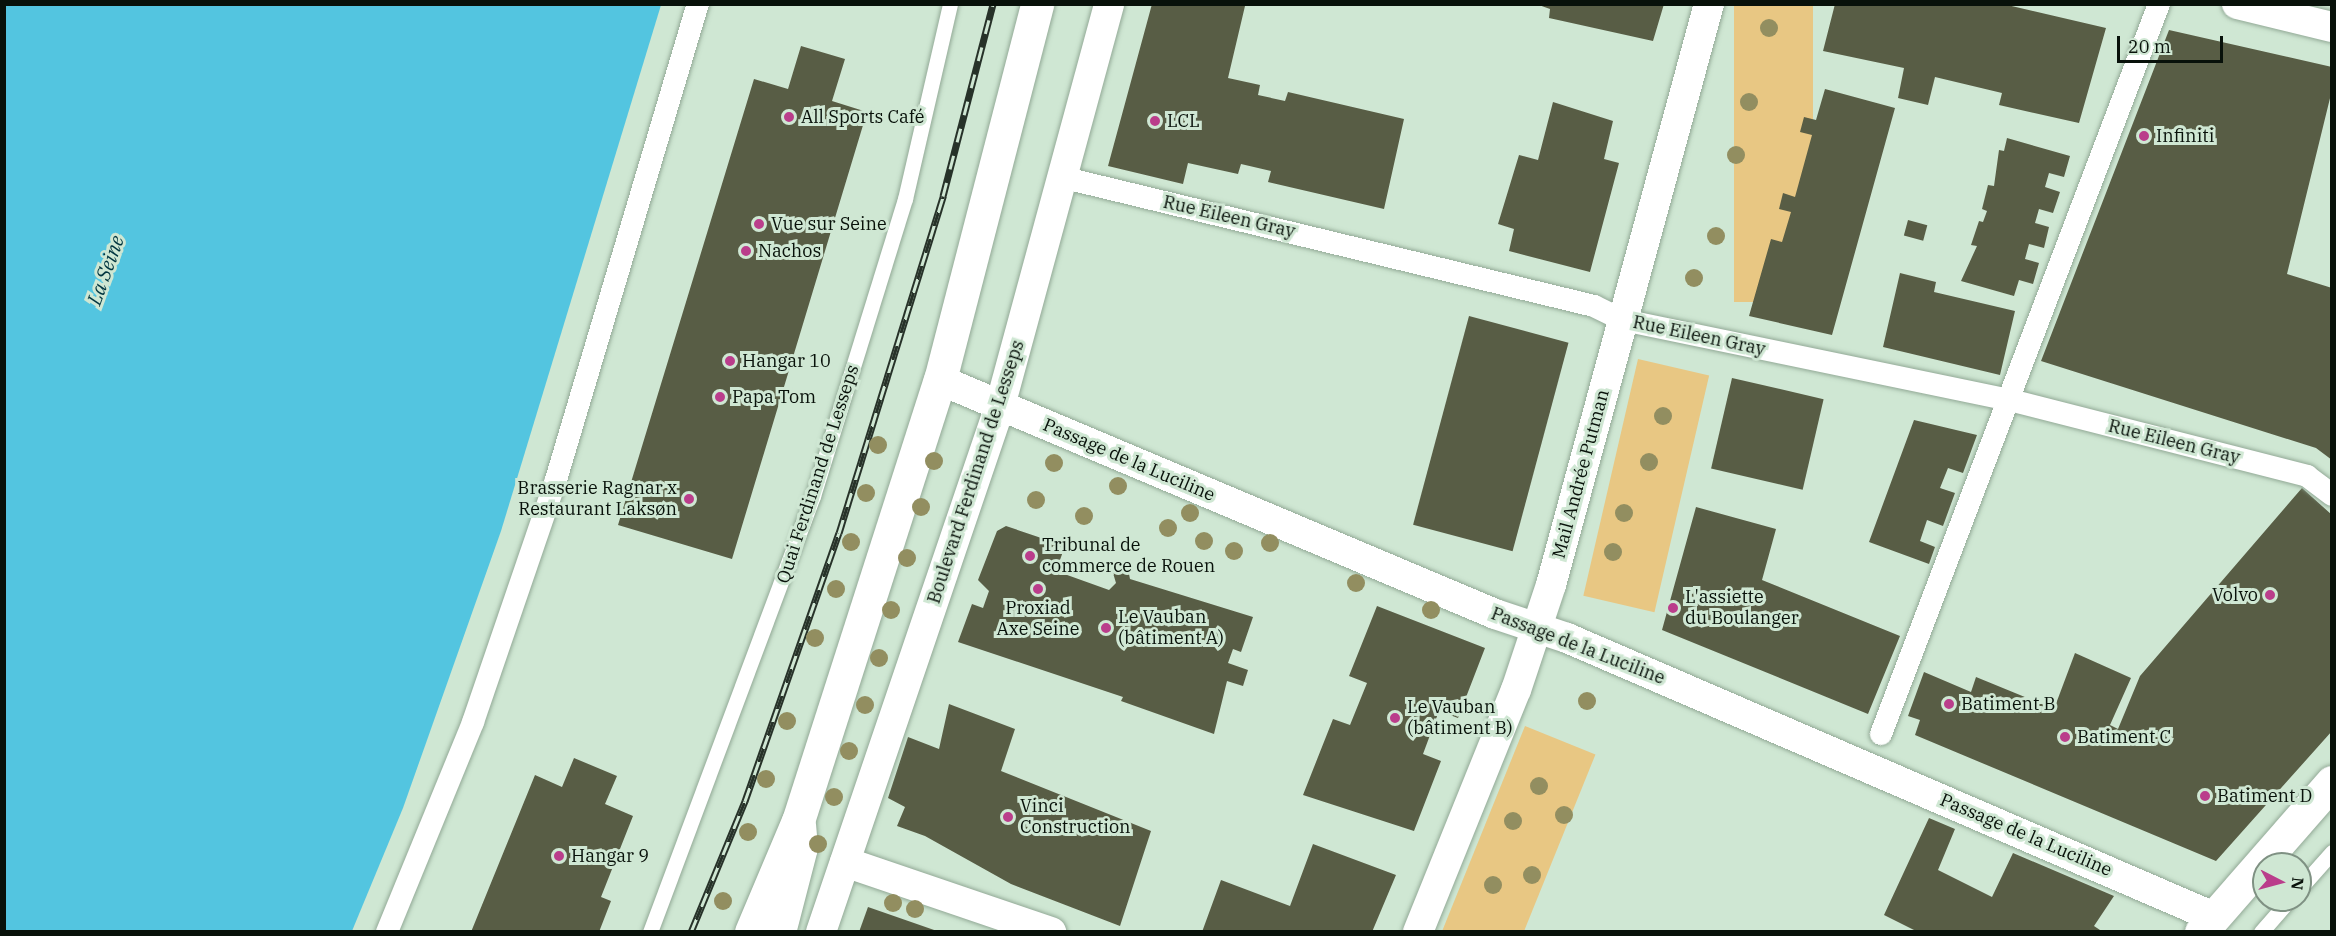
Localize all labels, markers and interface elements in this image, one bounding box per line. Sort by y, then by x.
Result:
scale bar [2120,24,2226,62]
text: 20 m [2128,35,2171,58]
place label: All Sports Café [801,106,924,128]
marker: All Sports Café [782,110,796,124]
place label: LCL [1167,110,1200,132]
marker: LCL [1148,114,1162,128]
place label: Infiniti [2156,125,2214,147]
marker: Infiniti [2137,129,2151,143]
street label: Rue Eileen Gray [1161,191,1297,243]
place label: Vue sur Seine [771,213,887,235]
marker: Vue sur Seine [752,217,766,231]
water label: La Seine [81,232,129,308]
place label: Nachos [758,240,821,262]
marker: Nachos [739,244,753,258]
street label: Rue Eileen Gray [1631,311,1767,361]
street label: Boulevard Ferdinand de Lesseps [923,338,1029,606]
place label: Hangar 10 [742,350,831,372]
marker: Hangar 10 [723,354,737,368]
street label: Quai Ferdinand de Lesseps [772,362,864,586]
place label: Papa Tom [732,386,816,408]
street label: Mail Andrée Putman [1548,387,1614,561]
marker: Papa Tom [713,390,727,404]
street label: Passage de la Luciline [1040,414,1218,506]
street label: Rue Eileen Gray [2106,415,2242,469]
place label: Brasserie Ragnar x Restaurant Laksøn [517,478,677,520]
marker: Brasserie Ragnar x Restaurant Laksøn [682,492,696,506]
place label: Tribunal de commerce de Rouen [1042,535,1215,578]
marker: Tribunal de commerce de Rouen [1023,549,1037,563]
marker: Proxiad Axe Seine [1031,582,1045,596]
place label: Volvo [2212,584,2258,606]
place label: L'assiette du Boulanger [1685,587,1799,630]
marker: Volvo [2263,588,2277,602]
place label: Proxiad Axe Seine [996,598,1080,640]
marker: L'assiette du Boulanger [1666,601,1680,615]
street label: Passage de la Luciline [1488,603,1668,689]
place label: Le Vauban (bâtiment A) [1118,607,1224,650]
marker: Le Vauban (bâtiment A) [1099,621,1113,635]
place label: Batiment B [1961,693,2056,715]
place label: Le Vauban (bâtiment B) [1407,697,1513,740]
marker: Batiment B [1942,697,1956,711]
marker: Le Vauban (bâtiment B) [1388,711,1402,725]
place label: Batiment C [2077,726,2171,748]
marker: Batiment C [2058,730,2072,744]
place label: Batiment D [2217,785,2312,807]
street label: Passage de la Luciline [1937,789,2115,881]
marker: Batiment D [2198,789,2212,803]
place label: Vinci Construction [1020,796,1131,838]
marker: Vinci Construction [1001,810,1015,824]
place label: Hangar 9 [571,845,649,867]
marker: Hangar 9 [552,849,566,863]
north arrow [2252,852,2312,912]
text: N [2287,876,2309,891]

